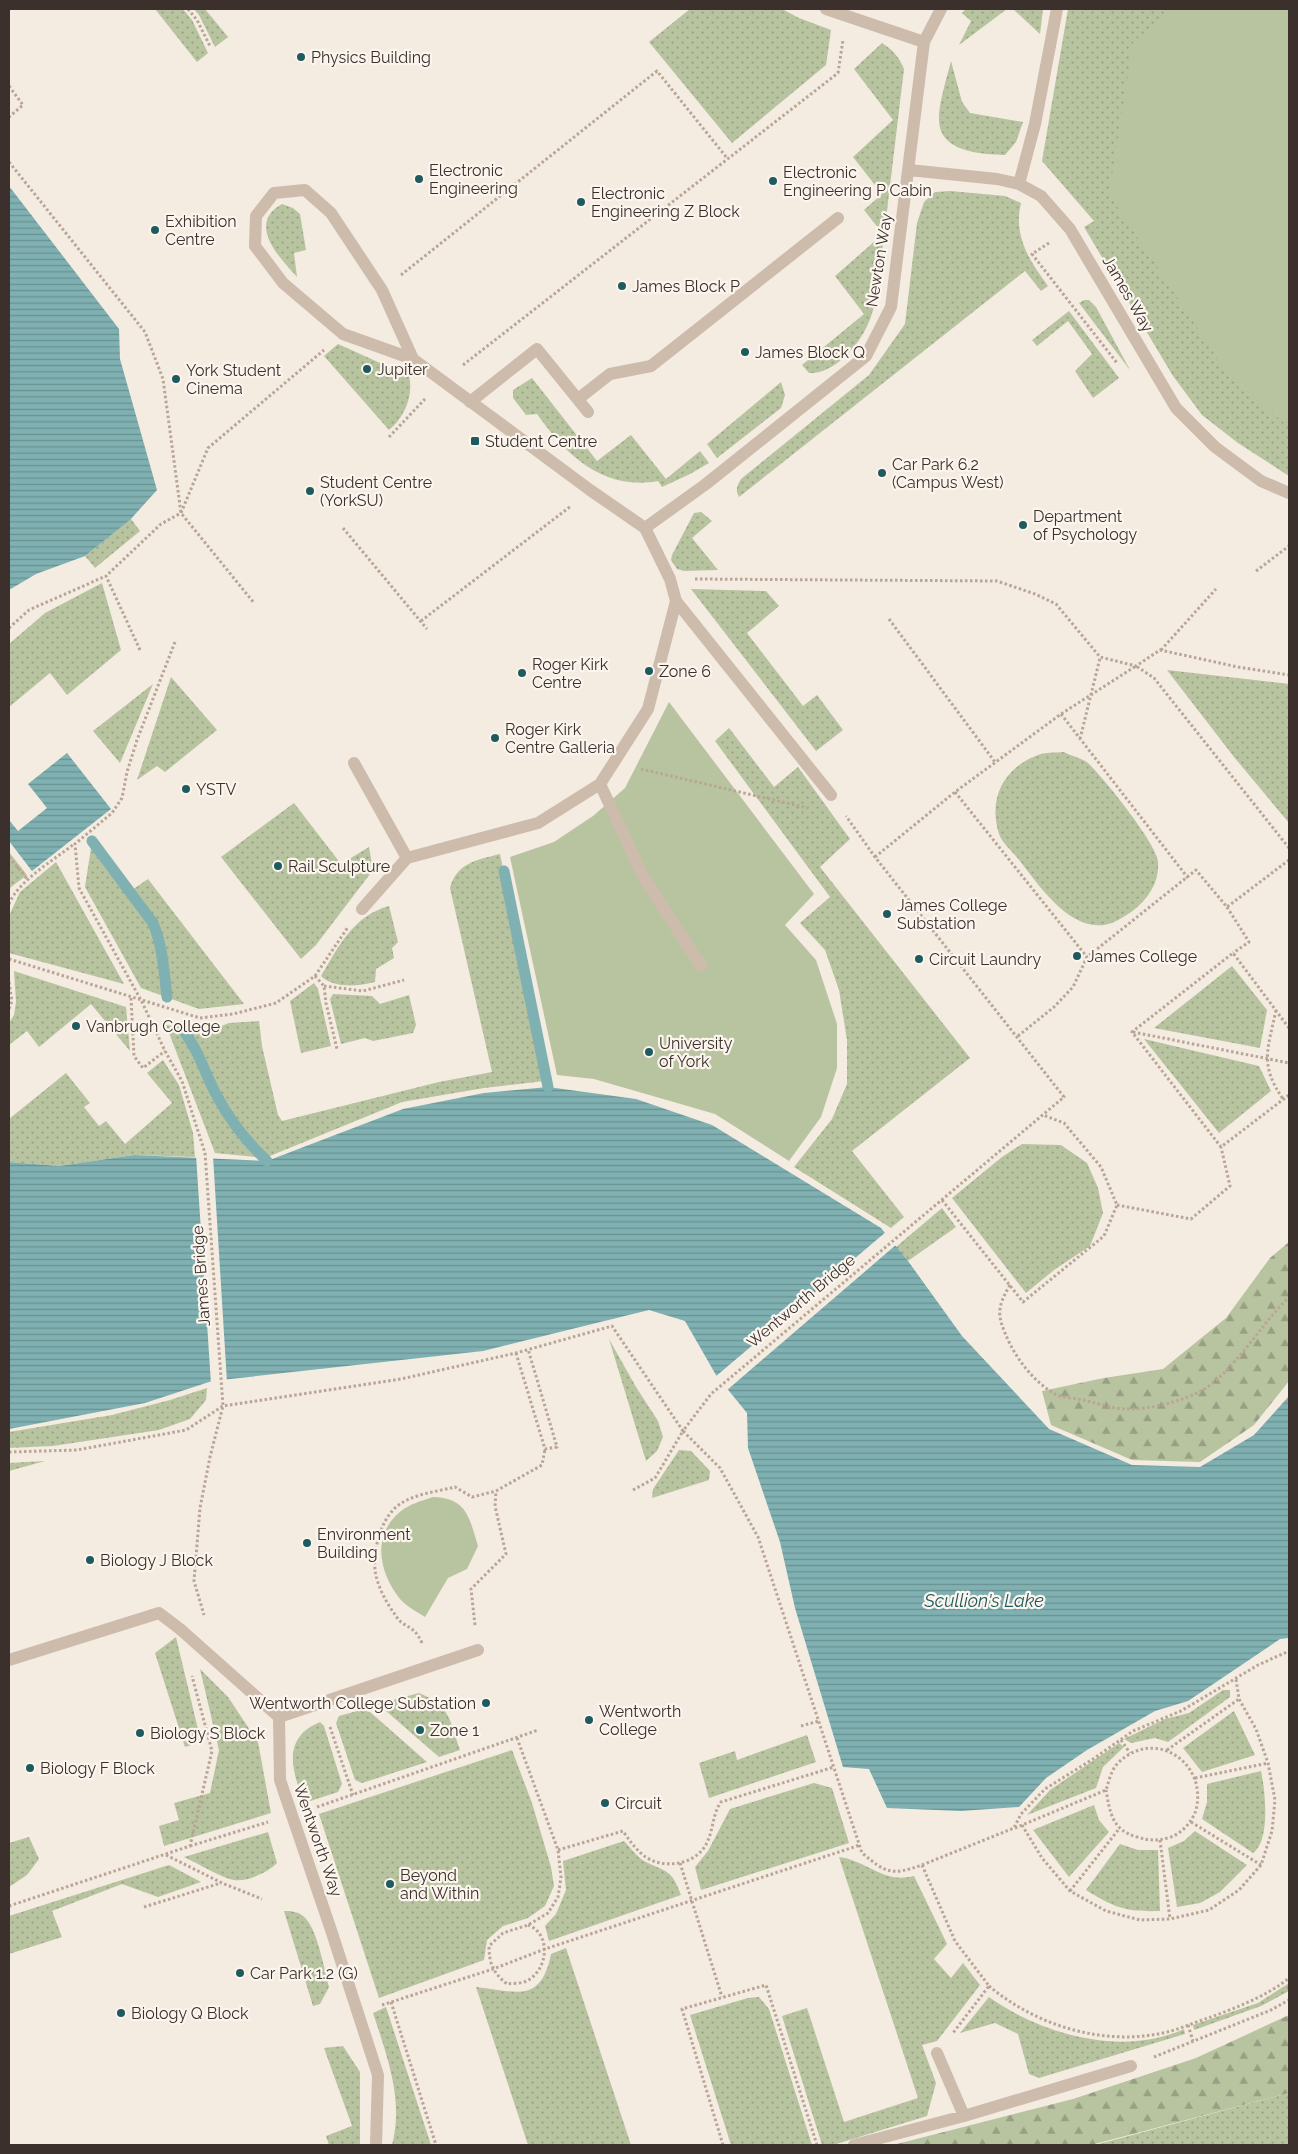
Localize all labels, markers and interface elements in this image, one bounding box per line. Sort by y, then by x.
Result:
place label: Physics Building [311,48,431,67]
marker: Physics Building [295,51,307,63]
place label: Electronic Engineering [429,161,518,198]
place label: Electronic Engineering P Cabin [783,163,932,200]
marker: Electronic Engineering [413,173,425,185]
marker: Electronic Engineering P Cabin [767,175,779,187]
place label: Electronic Engineering Z Block [591,184,740,221]
marker: Electronic Engineering Z Block [575,196,587,208]
street label: Newton Way [862,211,896,308]
place label: Exhibition Centre [165,212,237,249]
marker: Exhibition Centre [149,224,161,236]
street label: James Way [1099,253,1158,336]
place label: James Block P [632,277,740,296]
marker: James Block P [616,280,628,292]
place label: James Block Q [755,343,865,362]
marker: James Block Q [739,346,751,358]
place label: Jupiter [377,360,428,379]
place label: York Student Cinema [186,361,282,398]
marker: Jupiter [361,363,373,375]
marker: York Student Cinema [170,373,182,385]
place label: Student Centre [485,432,597,451]
marker: Student Centre [469,435,481,447]
place label: Car Park 6.2 (Campus West) [892,455,1003,492]
marker: Car Park 6.2 (Campus West) [876,467,888,479]
place label: Student Centre (YorkSU) [320,473,432,510]
marker: Student Centre (YorkSU) [304,485,316,497]
place label: Department of Psychology [1033,507,1138,544]
marker: Department of Psychology [1017,519,1029,531]
place label: Roger Kirk Centre [532,655,609,692]
place label: Zone 6 [659,662,711,681]
marker: Zone 6 [643,665,655,677]
marker: Roger Kirk Centre [516,667,528,679]
place label: Roger Kirk Centre Galleria [505,720,615,757]
marker: Roger Kirk Centre Galleria [489,732,501,744]
place label: YSTV [196,780,236,799]
marker: YSTV [180,783,192,795]
place label: Rail Sculpture [288,857,390,876]
marker: Rail Sculpture [272,860,284,872]
place label: James College Substation [897,896,1007,933]
marker: James College Substation [881,908,893,920]
place label: James College [1087,947,1197,966]
place label: Circuit Laundry [929,950,1041,969]
marker: James College [1071,950,1083,962]
marker: Circuit Laundry [913,953,925,965]
place label: Vanbrugh College [86,1017,220,1036]
marker: Vanbrugh College [70,1020,82,1032]
place label: University of York [659,1034,733,1071]
marker: University of York [643,1046,655,1058]
street label: James Bridge [188,1225,214,1327]
street label: Wentworth Bridge [743,1250,859,1352]
place label: Environment Building [317,1525,411,1562]
marker: Environment Building [301,1537,313,1549]
place label: Biology J Block [100,1551,213,1570]
marker: Biology J Block [84,1554,96,1566]
water label: Scullion's Lake [923,1590,1044,1611]
place label: Wentworth College Substation [249,1694,476,1713]
marker: Wentworth College Substation [480,1697,492,1709]
place label: Wentworth College [599,1702,681,1739]
marker: Wentworth College [583,1714,595,1726]
place label: Zone 1 [430,1721,479,1740]
place label: Biology S Block [150,1724,266,1743]
marker: Zone 1 [414,1724,426,1736]
marker: Biology S Block [134,1727,146,1739]
place label: Biology F Block [40,1759,155,1778]
marker: Biology F Block [24,1762,36,1774]
street label: Wentworth Way [290,1781,346,1900]
place label: Circuit [615,1794,663,1813]
marker: Circuit [599,1797,611,1809]
place label: Beyond and Within [400,1866,479,1903]
marker: Beyond and Within [384,1878,396,1890]
place label: Car Park 1.2 (G) [250,1964,358,1983]
marker: Car Park 1.2 (G) [234,1967,246,1979]
place label: Biology Q Block [131,2004,249,2023]
marker: Biology Q Block [115,2007,127,2019]

